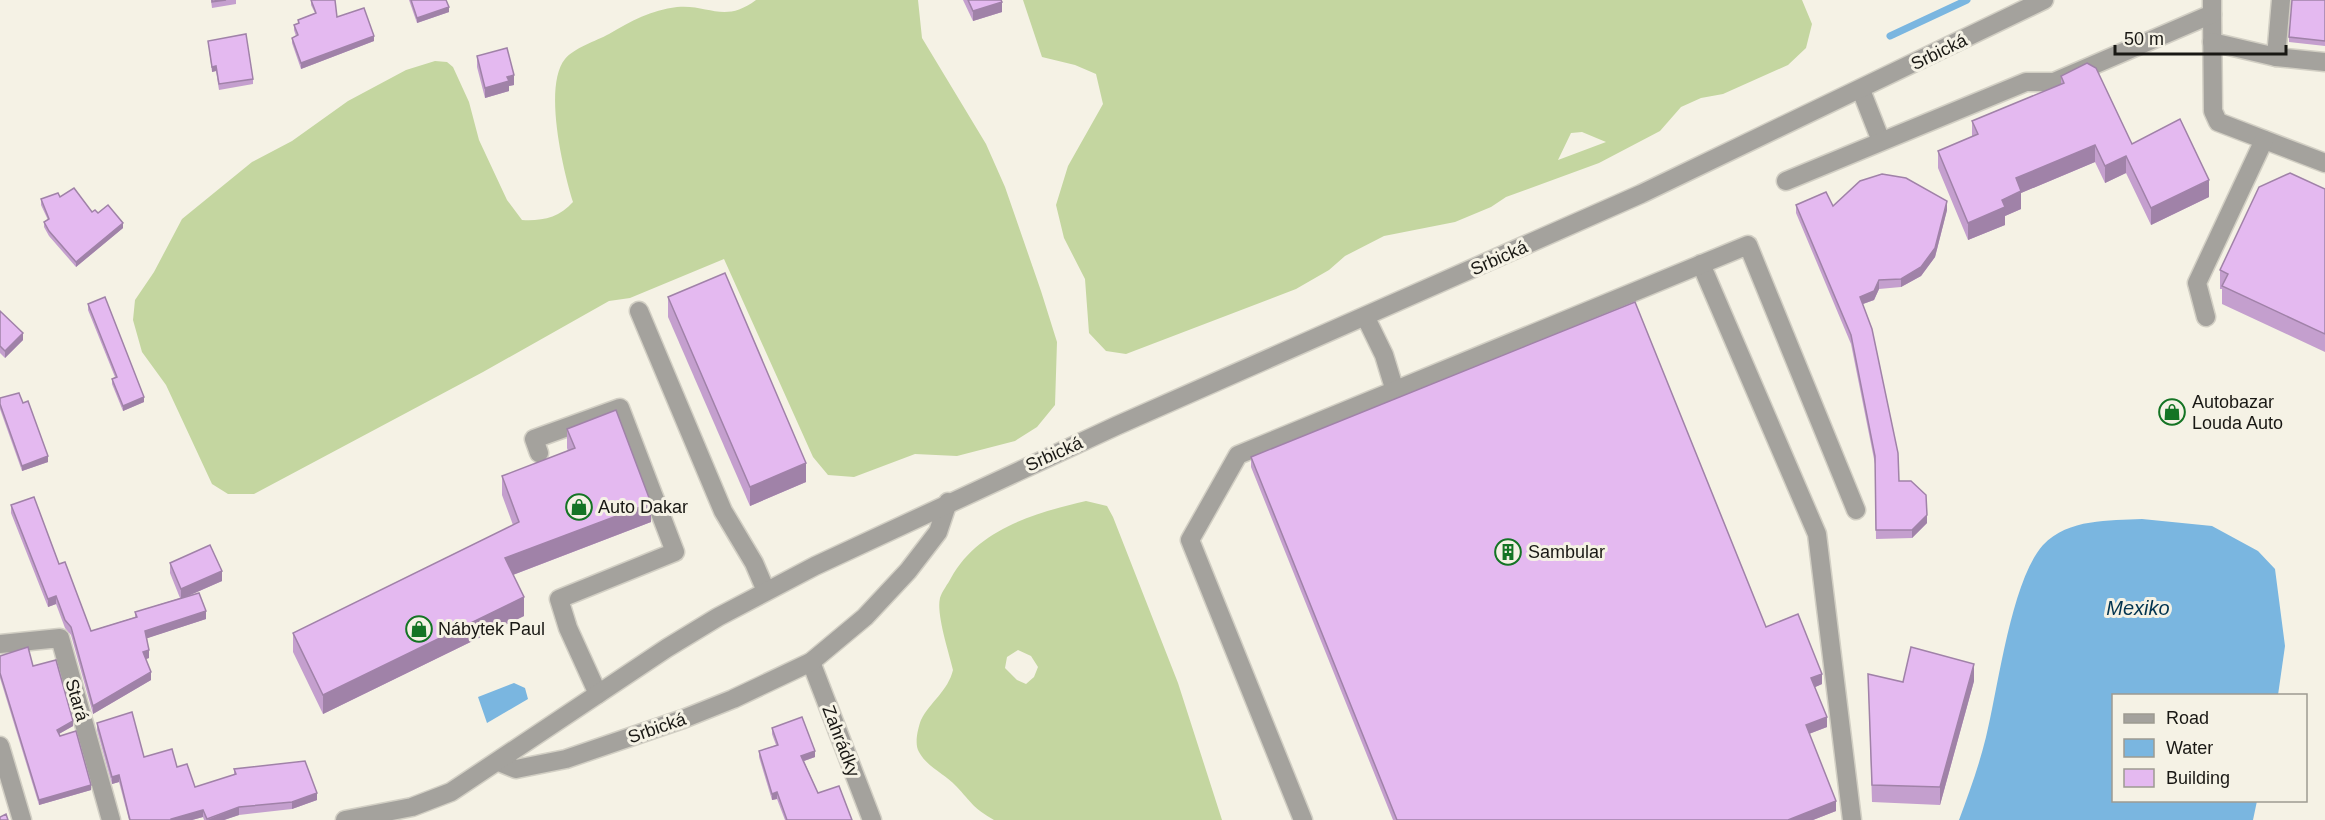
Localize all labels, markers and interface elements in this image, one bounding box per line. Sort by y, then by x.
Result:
scale bar [2115,18,2286,56]
street label: Srbická [1908,29,1971,74]
text: 50 m [2124,29,2164,49]
street label: Srbická [1468,236,1531,279]
place label: Autobazar Louda Auto [2192,392,2283,433]
shop icon: Autobazar Louda Auto [2157,397,2187,427]
street label: Srbická [1023,432,1086,475]
shop icon: Auto Dakar [564,492,594,522]
place label: Auto Dakar [598,497,688,517]
building icon: Sambular [1493,537,1523,567]
place label: Sambular [1528,542,1605,562]
water label: Mexiko [2106,597,2170,619]
shop icon: Nábytek Paul [404,614,434,644]
place label: Nábytek Paul [438,619,545,639]
street label: Stará [61,677,93,724]
legend [2112,694,2307,802]
street label: Zahrádky [818,702,864,780]
street label: Srbická [625,708,690,747]
text: Road [2166,708,2209,728]
text: Water [2166,738,2213,758]
text: Building [2166,768,2230,788]

